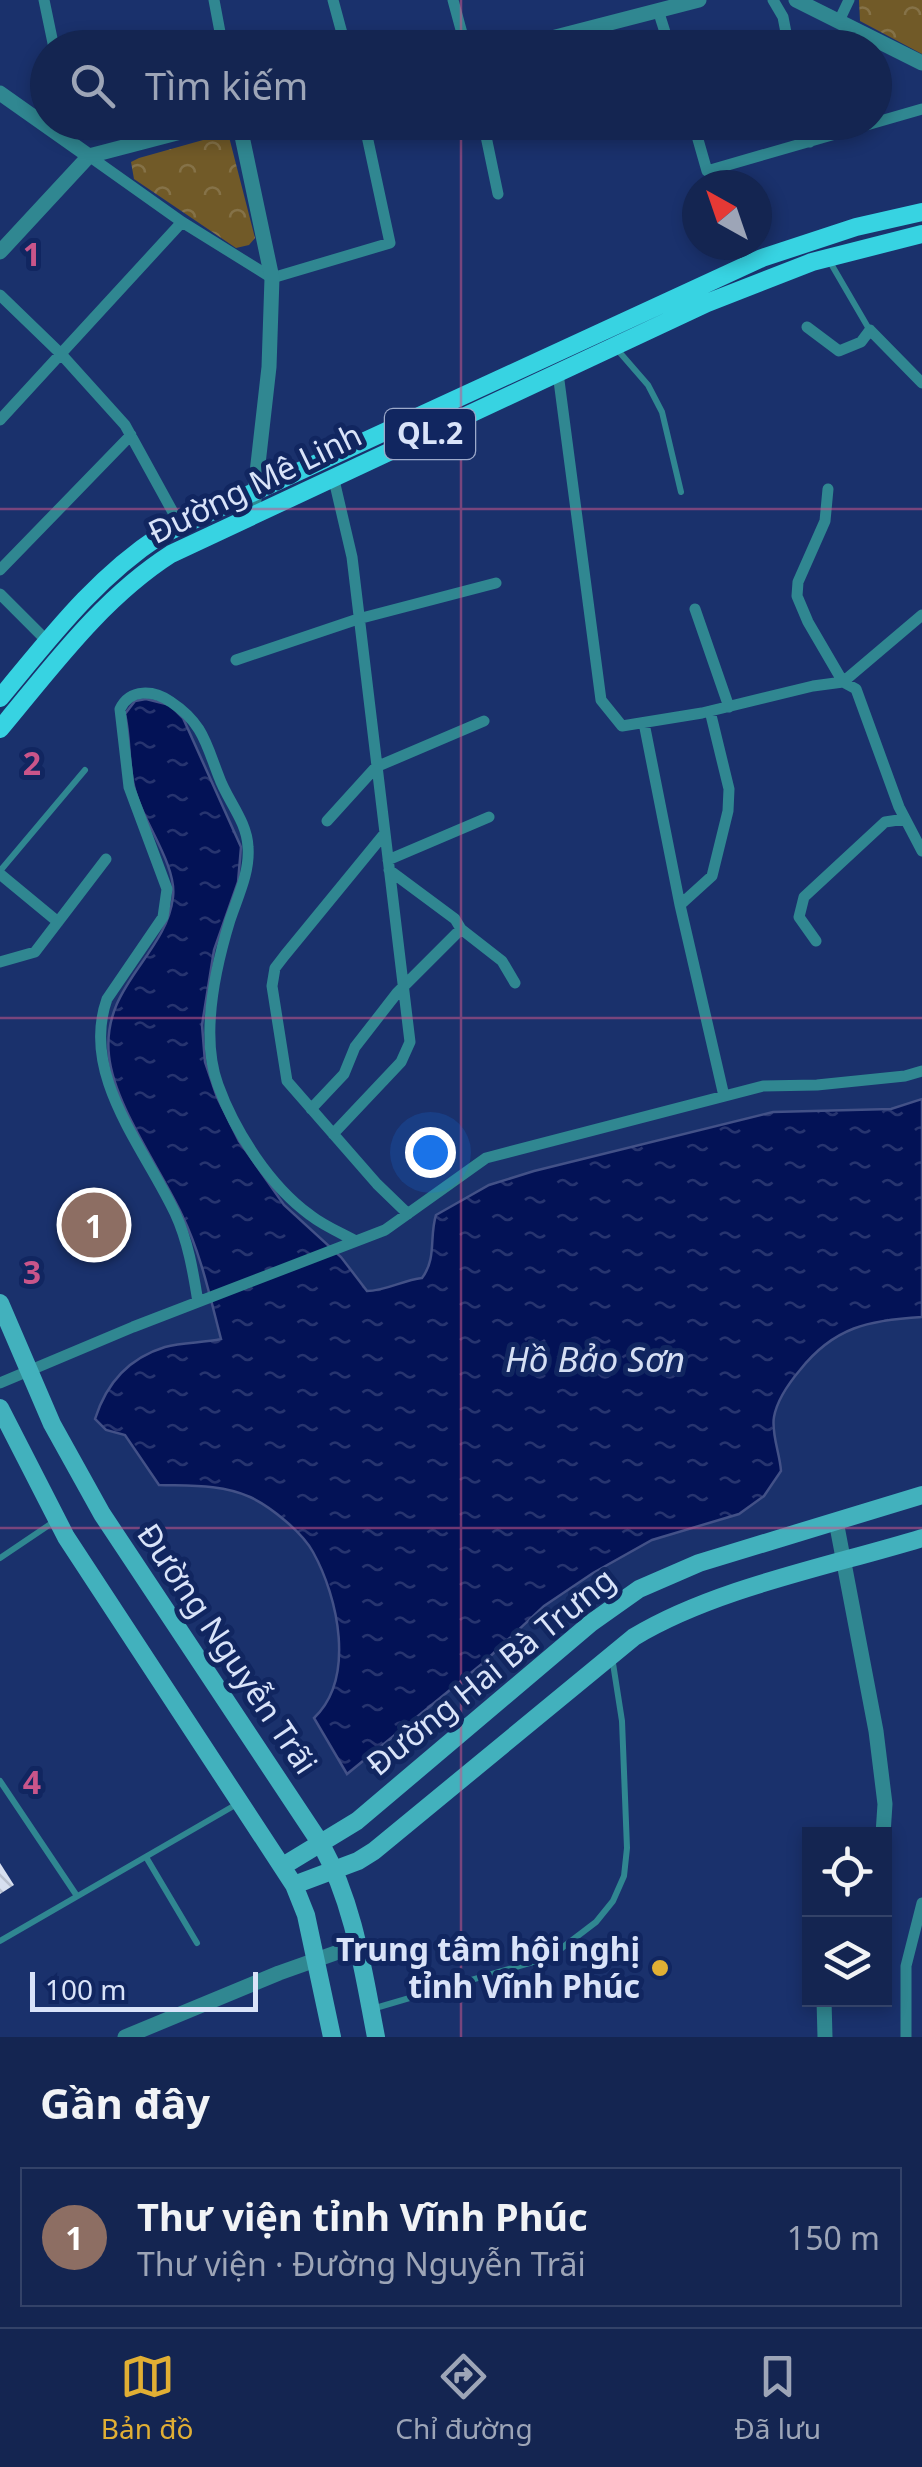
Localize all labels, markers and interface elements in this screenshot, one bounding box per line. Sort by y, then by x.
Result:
search box [30,30,892,140]
icon: search [65,58,120,113]
text: Tìm kiếm [145,59,308,111]
north arrow [682,170,772,260]
text: 1 [23,232,41,275]
road number: QL.2 [385,409,475,459]
street label: Đường Mê Linh [140,412,368,553]
text: 2 [23,741,41,784]
your location [405,1127,456,1178]
pin: 1 [62,1188,126,1262]
text: 3 [23,1250,41,1293]
water label: Hồ Bảo Sơn [505,1335,685,1382]
street label: Đường Nguyễn Trãi [128,1514,328,1782]
street label: Đường Hai Bà Trưng [357,1557,623,1785]
text: 4 [23,1760,41,1803]
map controls [802,1827,892,2007]
button: locate [802,1827,892,1917]
button: layers [802,1917,892,2007]
place label: Trung tâm hội nghị tỉnh Vĩnh Phúc [336,1927,640,2007]
marker: Trung tâm hội nghị tỉnh Vĩnh Phúc [649,1957,671,1979]
scale bar [30,1967,258,2012]
text: 100 m [45,1970,127,2008]
text: Gần đây [40,2074,210,2131]
text: Thư viện tỉnh Vĩnh Phúc [137,2190,588,2242]
text: 1 [65,2216,84,2259]
text: 150 m [787,2216,880,2259]
text: Thư viện · Đường Nguyễn Trãi [137,2242,586,2285]
tab: Bản đồ [101,2349,194,2447]
tab: Chỉ đường [395,2349,533,2447]
tab: Đã lưu [734,2349,821,2447]

